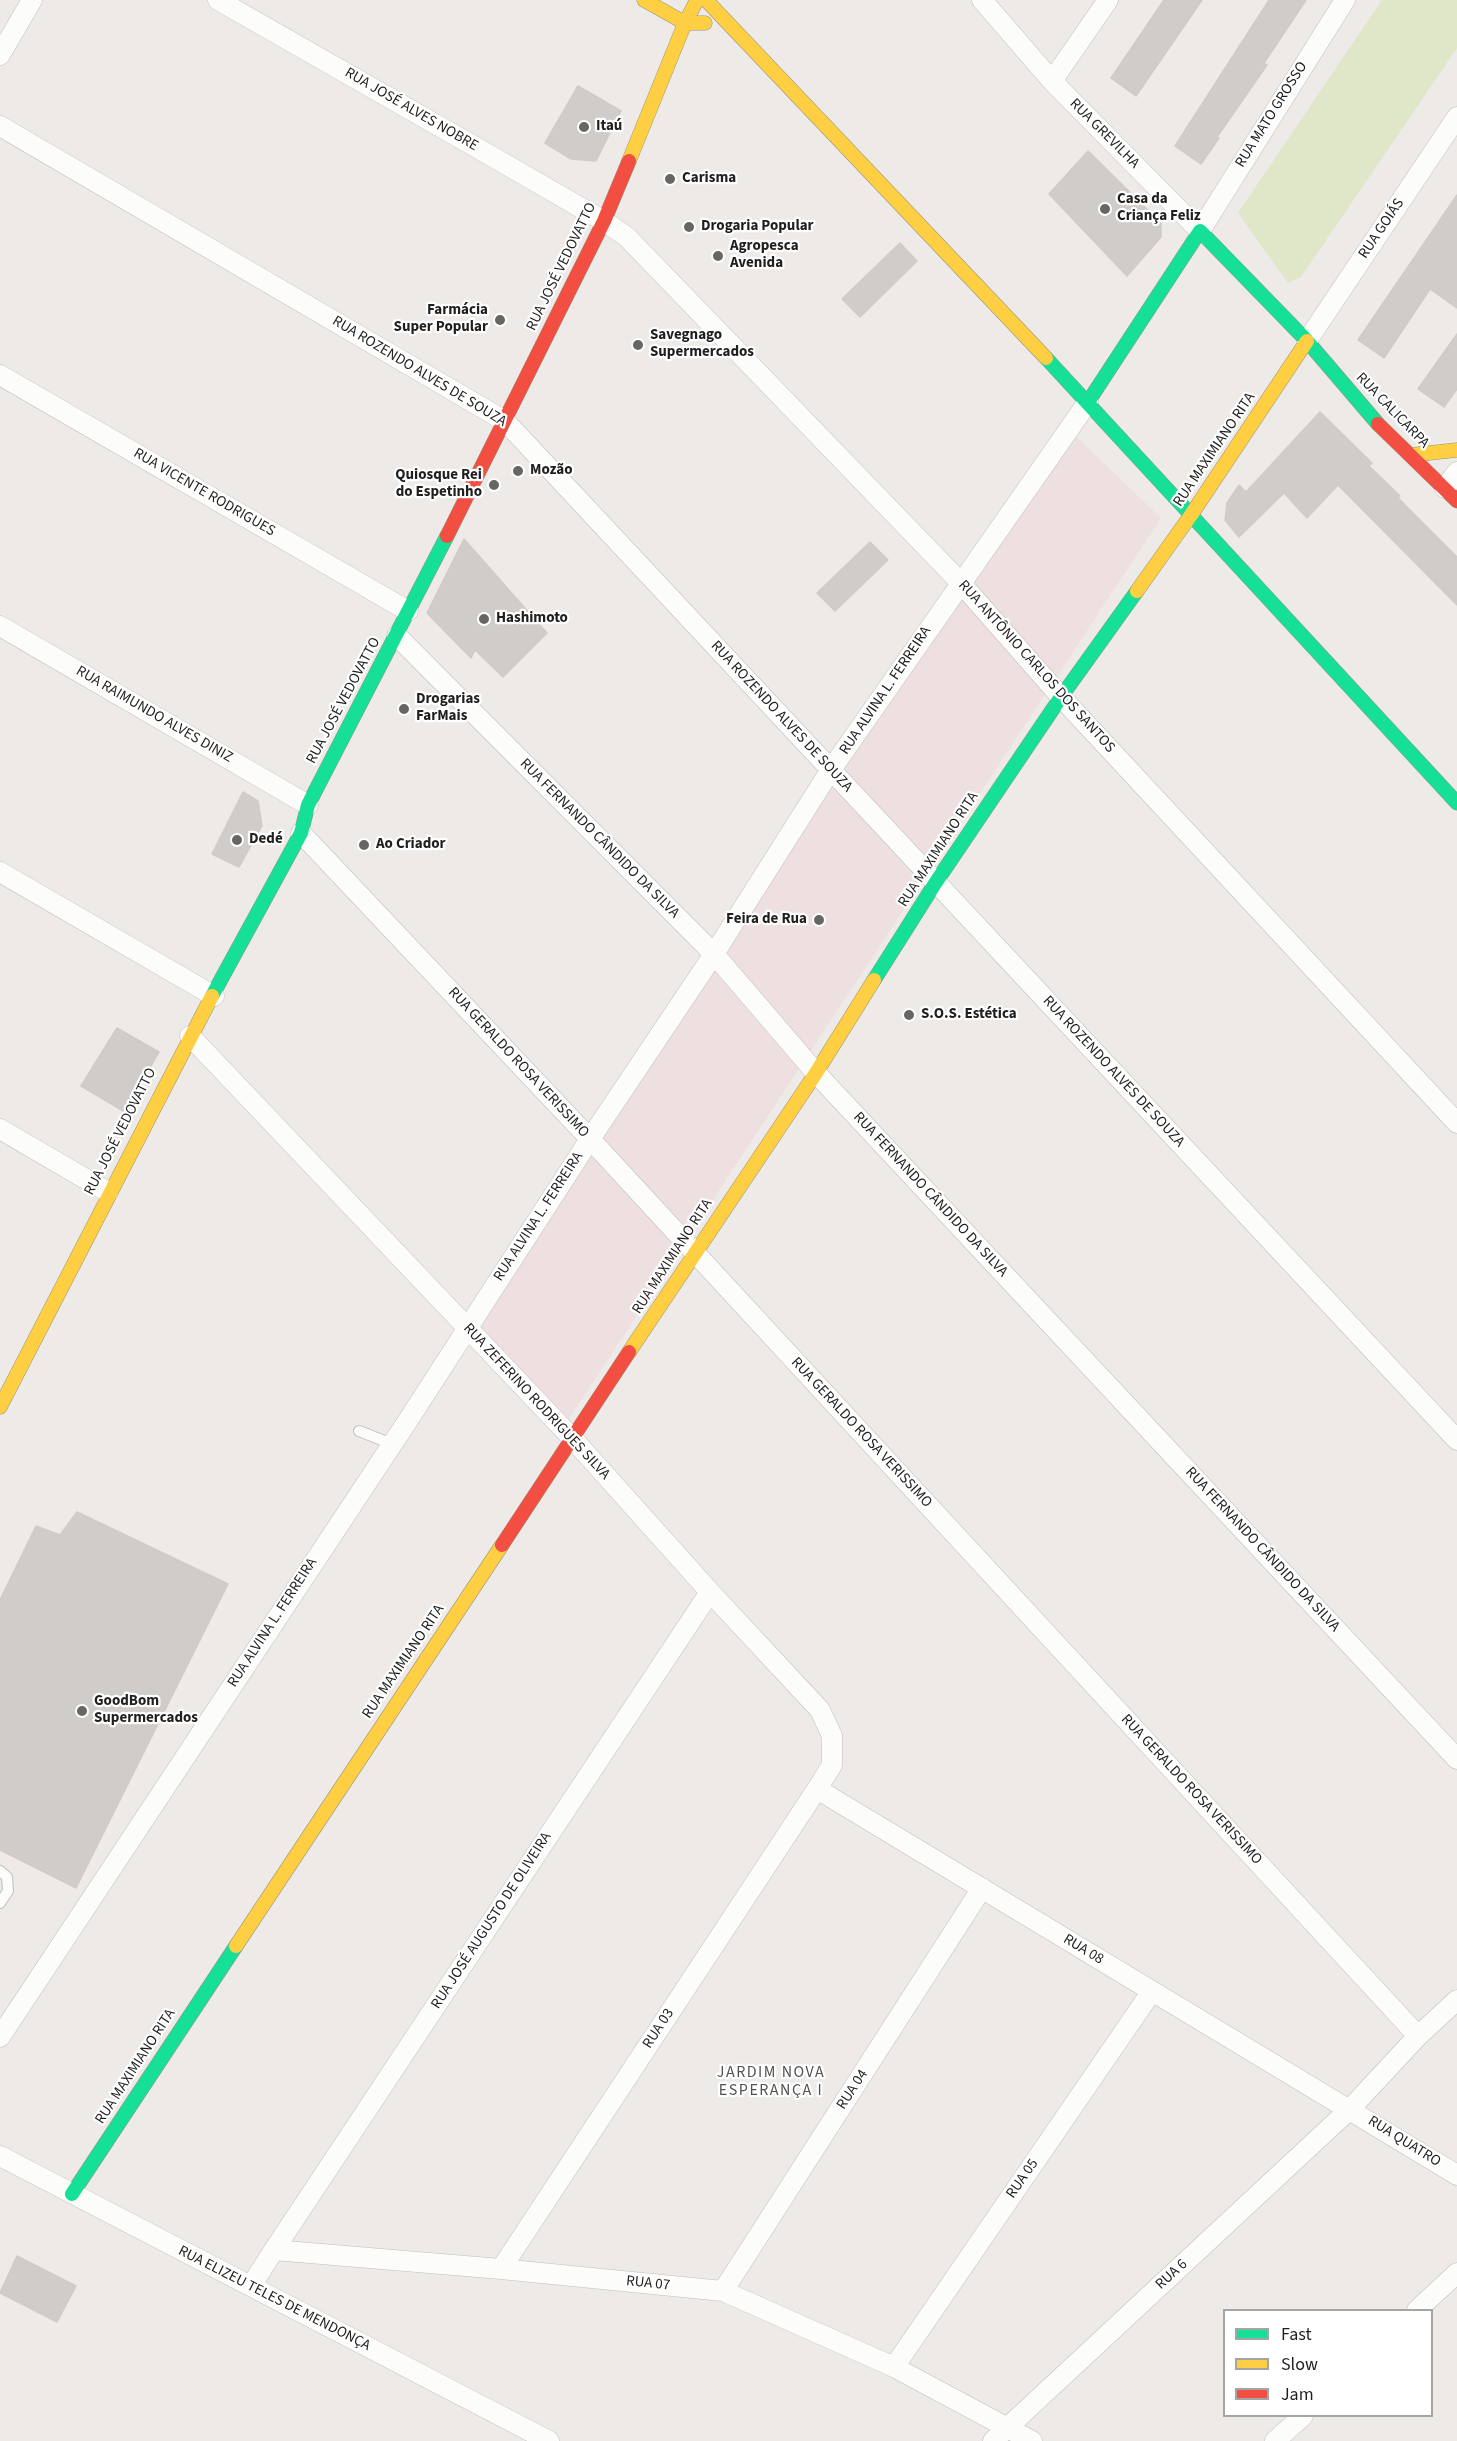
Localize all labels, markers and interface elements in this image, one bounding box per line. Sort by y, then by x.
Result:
street label: RUA MATO GROSSO [1232,59,1312,171]
street label: RUA JOSÉ ALVES NOBRE [341,64,481,156]
street label: RUA GREVILHA [1065,95,1143,173]
place label: Itaú [596,118,622,136]
marker: Itaú [577,120,591,134]
place label: Carisma [682,170,736,188]
marker: Carisma [663,172,677,186]
place label: Casa da Criança Feliz [1117,191,1201,226]
street label: RUA GOIÁS [1355,196,1409,262]
street label: RUA JOSÉ VEDOVATTO [523,200,601,334]
marker: Casa da Criança Feliz [1098,202,1112,216]
place label: Drogaria Popular [701,218,814,236]
marker: Drogaria Popular [682,220,696,234]
place label: Agropesca Avenida [730,238,799,273]
marker: Agropesca Avenida [711,249,725,263]
place label: Farmácia Super Popular [394,302,488,337]
street label: RUA ROZENDO ALVES DE SOUZA [329,313,509,431]
marker: Farmácia Super Popular [493,313,507,327]
place label: Savegnago Supermercados [650,327,754,362]
marker: Savegnago Supermercados [631,338,645,352]
street label: RUA CALICARPA [1351,369,1433,453]
street label: RUA MAXIMIANO RITA [1170,390,1260,510]
street label: RUA VICENTE RODRIGUES [130,445,278,541]
place label: Mozão [530,462,572,480]
marker: Mozão [511,464,525,478]
place label: Quiosque Rei do Espetinho [395,467,482,502]
marker: Quiosque Rei do Espetinho [487,478,501,492]
street label: RUA ANTÔNIO CARLOS DOS SANTOS [954,577,1118,757]
place label: Hashimoto [496,610,568,628]
marker: Hashimoto [477,612,491,626]
street label: RUA ALVINA L. FERREIRA [836,623,936,759]
street label: RUA JOSÉ VEDOVATTO [303,635,385,767]
street label: RUA ROZENDO ALVES DE SOUZA [706,638,856,796]
street label: RUA RAIMUNDO ALVES DINIZ [72,663,236,767]
place label: Drogarias FarMais [416,691,480,726]
marker: Drogarias FarMais [397,702,411,716]
street label: RUA FERNANDO CÂNDIDO DA SILVA [515,755,683,923]
street label: RUA MAXIMIANO RITA [895,789,983,911]
place label: Dedé [249,831,283,849]
marker: Dedé [230,833,244,847]
place label: Ao Criador [376,836,446,854]
marker: Ao Criador [357,838,371,852]
place label: Feira de Rua [726,911,807,929]
marker: Feira de Rua [812,913,826,927]
street label: RUA GERALDO ROSA VERISSIMO [444,984,592,1142]
street label: RUA ROZENDO ALVES DE SOUZA [1038,993,1188,1151]
place label: S.O.S. Estética [921,1006,1017,1024]
marker: S.O.S. Estética [902,1008,916,1022]
street label: RUA JOSÉ VEDOVATTO [81,1065,161,1199]
street label: RUA FERNANDO CÂNDIDO DA SILVA [849,1109,1011,1281]
street label: RUA ALVINA L. FERREIRA [490,1149,588,1285]
street label: RUA MAXIMIANO RITA [629,1196,717,1318]
street label: RUA ZEFERINO RODRIGUES SILVA [459,1320,613,1484]
street label: RUA GERALDO ROSA VERISSIMO [787,1354,935,1512]
street label: RUA FERNANDO CÂNDIDO DA SILVA [1181,1464,1343,1636]
street label: RUA ALVINA L. FERREIRA [224,1555,322,1691]
street label: RUA MAXIMIANO RITA [359,1602,449,1722]
place label: GoodBom Supermercados [94,1693,198,1728]
marker: GoodBom Supermercados [75,1704,89,1718]
street label: RUA GERALDO ROSA VERISSIMO [1117,1711,1265,1869]
street label: RUA JOSÉ AUGUSTO DE OLIVEIRA [428,1829,556,2013]
street label: RUA 08 [1059,1931,1107,1969]
street label: RUA MAXIMIANO RITA [92,2006,180,2128]
street label: RUA 03 [639,2006,679,2052]
district label: JARDIM NOVA ESPERANÇA I [717,2063,825,2101]
street label: RUA 04 [833,2067,873,2113]
street label: RUA QUATRO [1364,2113,1444,2171]
street label: RUA 05 [1003,2156,1043,2202]
street label: RUA ELIZEU TELES DE MENDONÇA [175,2243,373,2355]
street label: RUA 6 [1152,2256,1192,2294]
street label: RUA 07 [625,2273,671,2295]
legend [1223,2309,1433,2417]
text: Fast [1281,2322,1312,2347]
text: Slow [1281,2352,1318,2377]
text: Jam [1281,2382,1314,2407]

